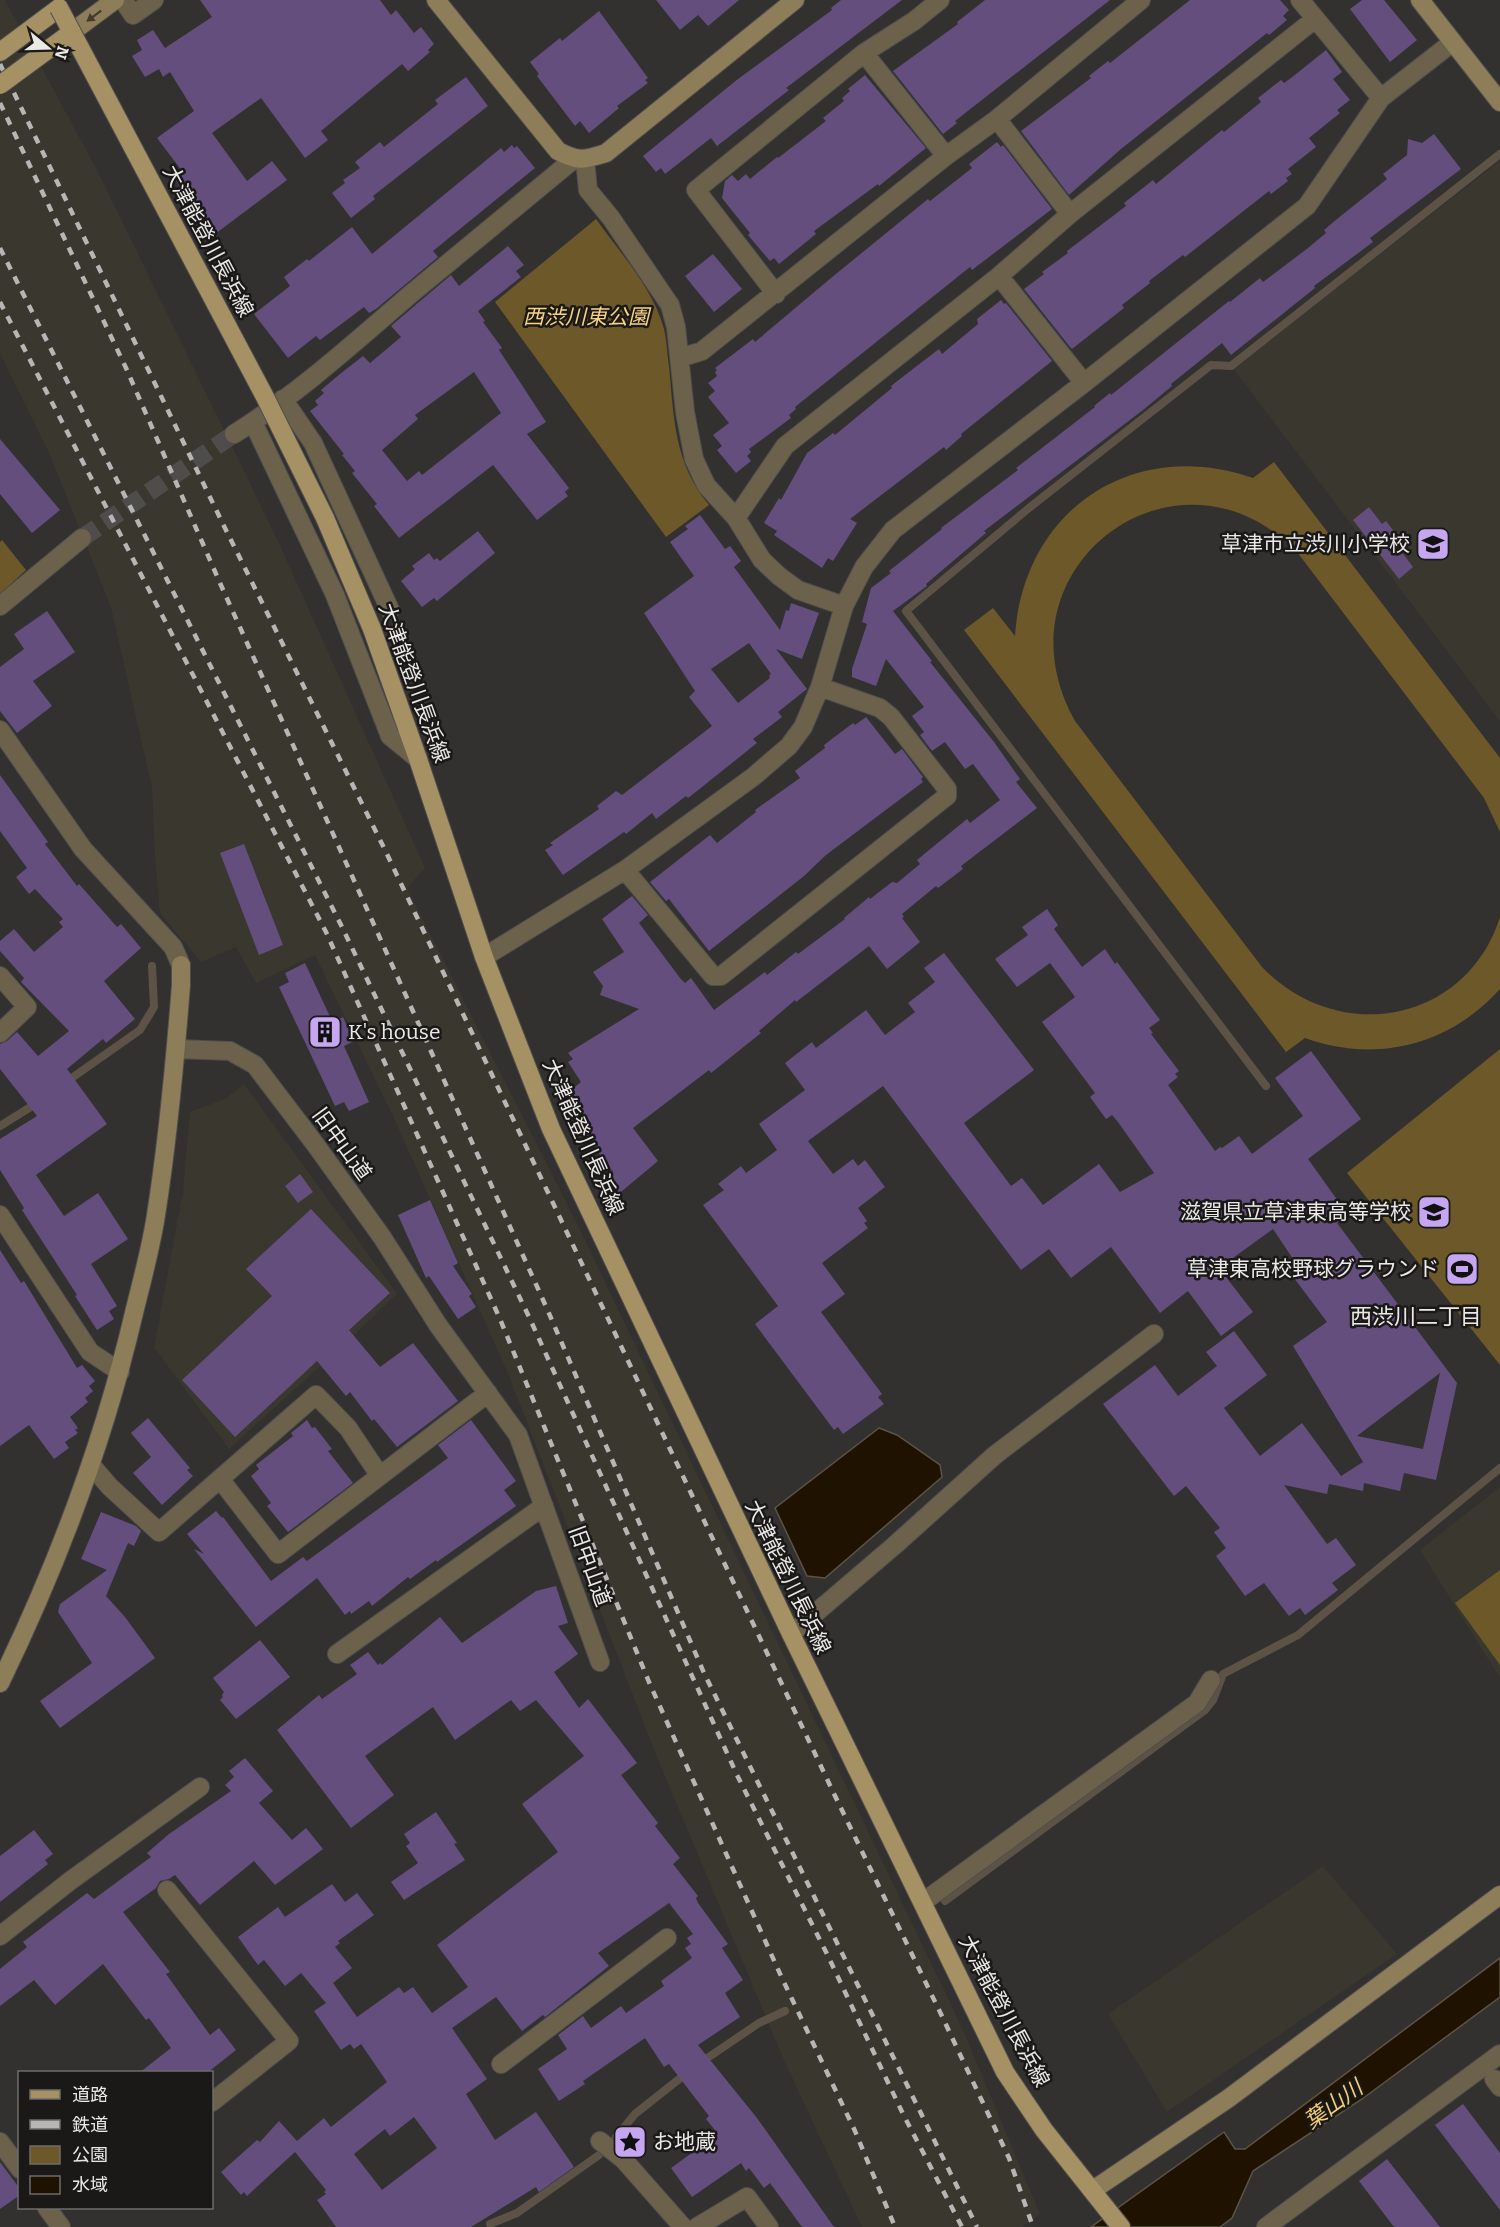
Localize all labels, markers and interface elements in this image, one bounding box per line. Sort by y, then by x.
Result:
one-way arrow [86,10,102,22]
north arrow [18,18,78,78]
text: N [51,44,73,62]
street label: 大津能登川長浜線 [157,161,259,321]
park label: 西渋川東公園 [523,304,652,330]
school or university icon: 草津市立渋川小学校 [1415,526,1451,562]
place label: 草津市立渋川小学校 [1221,531,1410,557]
street label: 大津能登川長浜線 [373,600,455,766]
building icon: K's house [307,1014,343,1050]
place label: K's house [348,1019,440,1045]
street label: 大津能登川長浜線 [537,1055,629,1219]
street label: 旧中山道 [307,1102,377,1186]
school or university icon: 滋賀県立草津東高等学校 [1416,1194,1452,1230]
place label: 滋賀県立草津東高等学校 [1180,1199,1411,1225]
sports icon: 草津東高校野球グラウンド [1444,1251,1480,1287]
place label: 草津東高校野球グラウンド [1187,1256,1439,1282]
district label: 西渋川二丁目 [1350,1303,1482,1330]
street label: 大津能登川長浜線 [739,1496,837,1658]
street label: 旧中山道 [563,1522,617,1610]
street label: 大津能登川長浜線 [953,1931,1055,2091]
legend [18,2071,213,2209]
water label: 葉山川 [1299,2073,1370,2135]
text: 道路 [72,2084,108,2106]
text: 鉄道 [72,2114,108,2136]
place icon: お地蔵 [612,2124,648,2160]
place label: お地蔵 [653,2129,716,2155]
text: 公園 [72,2144,108,2166]
text: 水域 [72,2174,108,2196]

